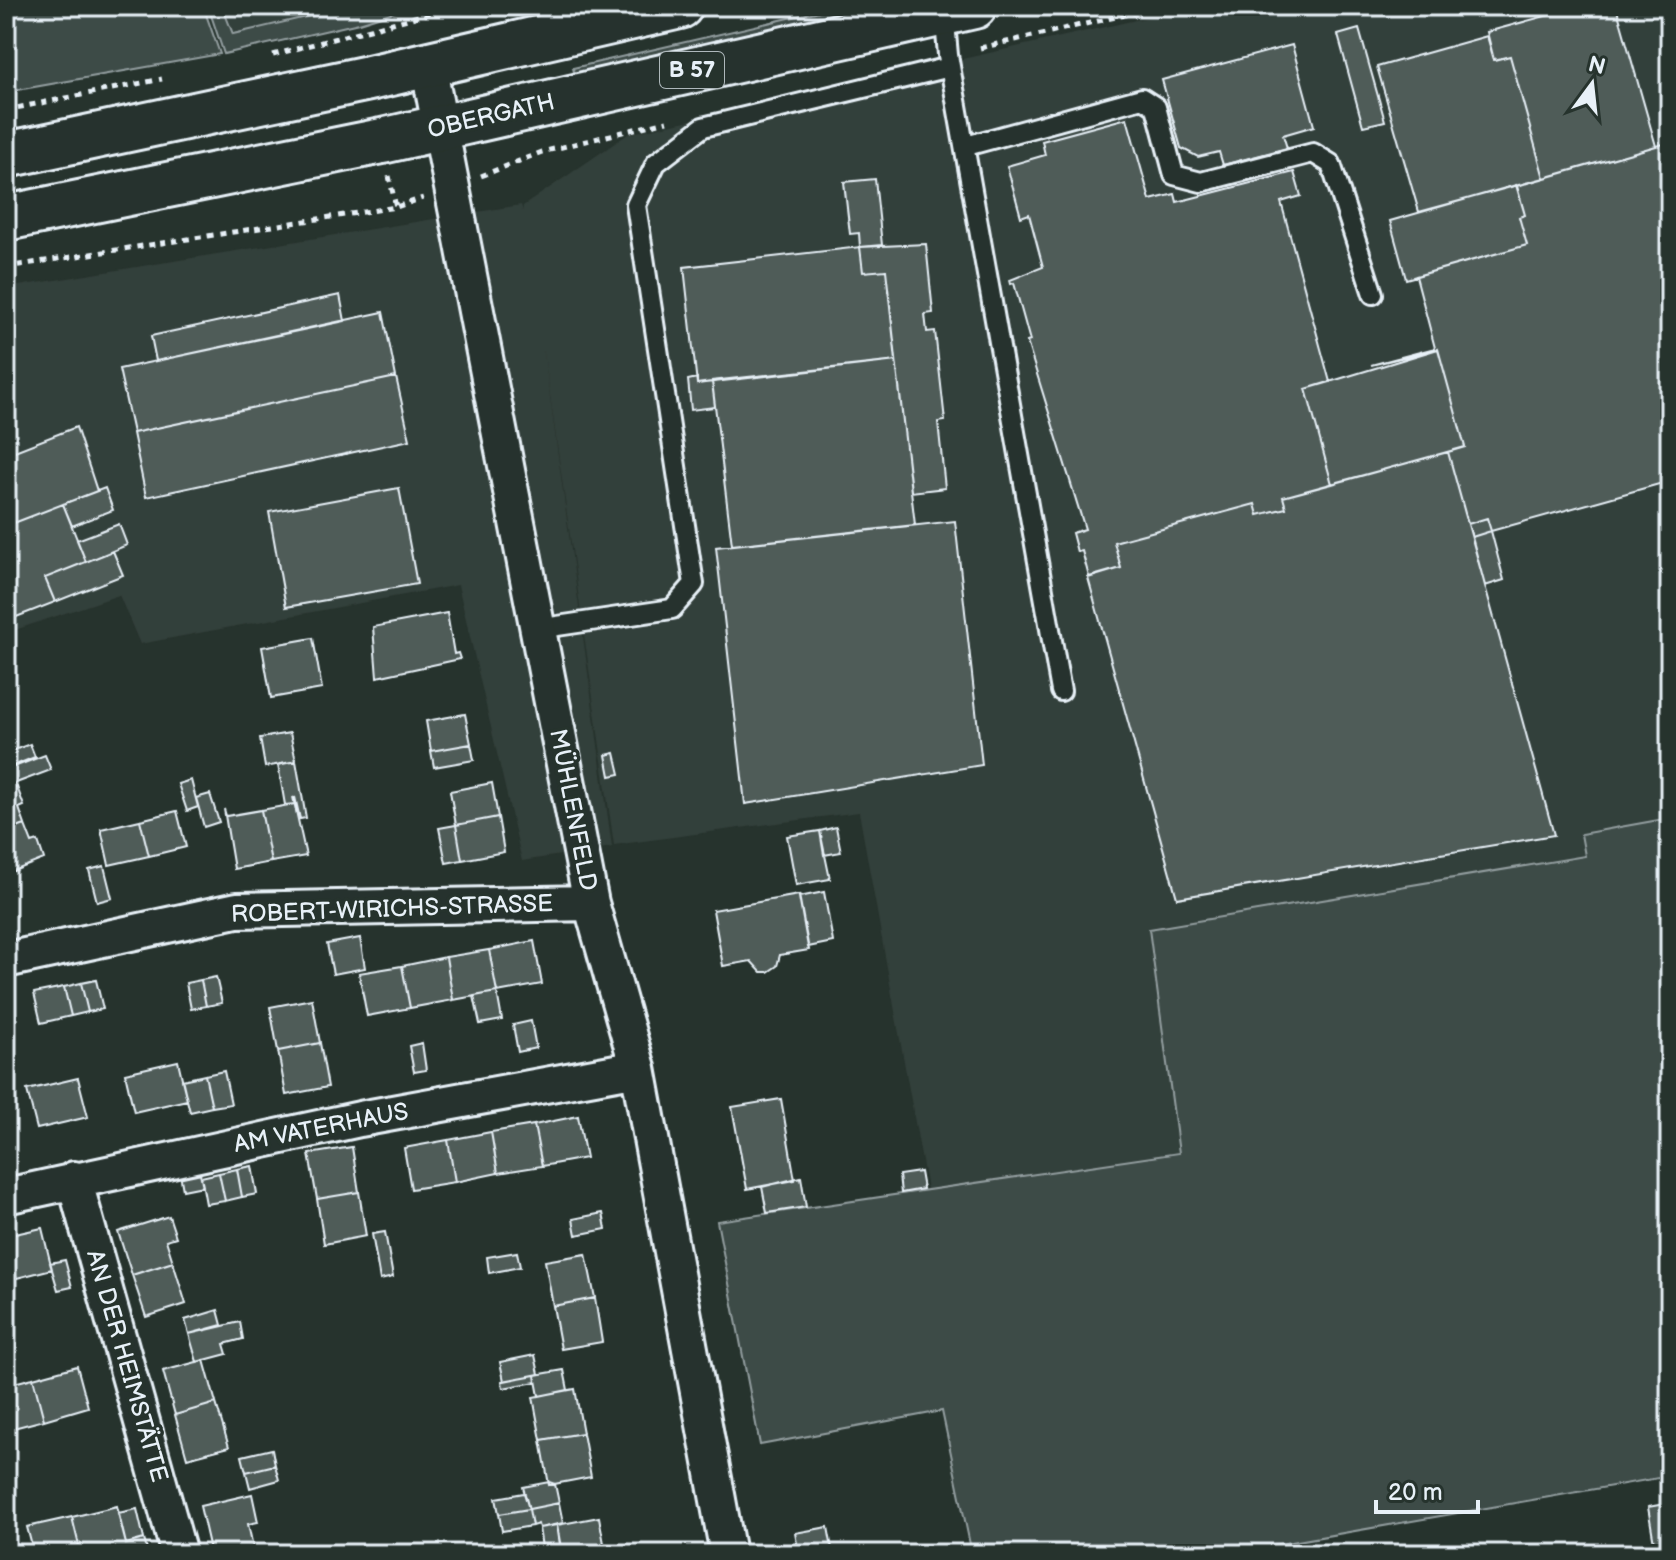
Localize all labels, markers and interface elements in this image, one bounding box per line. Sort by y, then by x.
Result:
north arrow [1552,44,1632,124]
text: N [1585,51,1608,81]
road number: B 57 [660,52,724,88]
street label: OBERGATH [425,87,557,145]
street label: MÜHLENFELD [543,727,603,893]
street label: ROBERT-WIRICHS-STRASSE [231,889,553,929]
street label: AM VATERHAUS [231,1097,411,1159]
street label: AN DER HEIMSTÄTTE [80,1246,174,1486]
scale bar [1376,1464,1478,1514]
text: 20 m [1388,1478,1443,1507]

